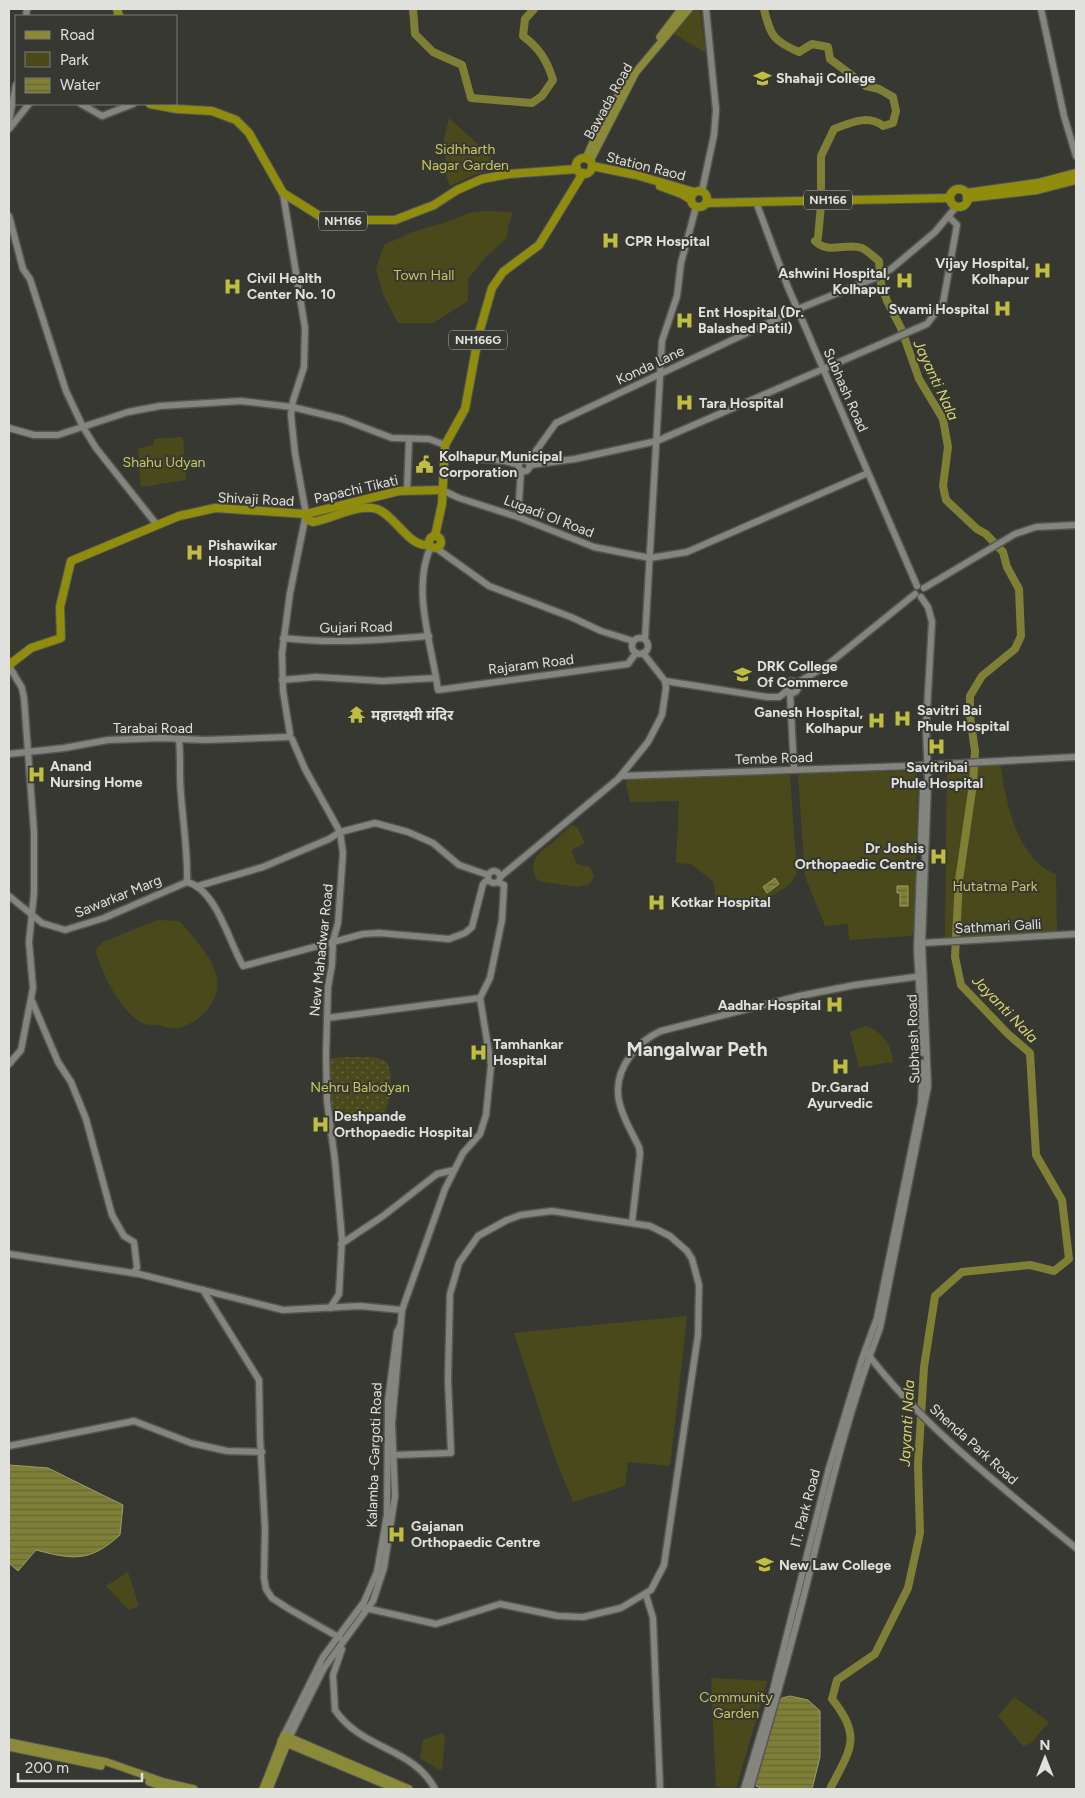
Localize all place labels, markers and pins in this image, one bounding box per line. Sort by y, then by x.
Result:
school or university icon: Shahaji College [752,68,772,88]
place label: Shahaji College [776,70,876,87]
hospital icon: CPR Hospital [601,231,621,251]
place label: CPR Hospital [625,233,710,250]
place label: Vijay Hospital, Kolhapur [935,255,1030,288]
hospital icon: Vijay Hospital, Kolhapur [1033,261,1053,281]
place label: Ashwini Hospital, Kolhapur [778,265,891,298]
place label: Civil Health Center No. 10 [247,270,336,303]
hospital icon: Ashwini Hospital, Kolhapur [894,271,914,291]
hospital icon: Civil Health Center No. 10 [223,276,243,296]
hospital icon: Swami Hospital [993,299,1013,319]
place label: Swami Hospital [889,301,989,318]
place label: Ent Hospital (Dr. Balashed Patil) [698,304,804,337]
hospital icon: Ent Hospital (Dr. Balashed Patil) [674,310,694,330]
hospital icon: Tara Hospital [675,393,695,413]
place label: Tara Hospital [699,395,783,412]
place label: Kolhapur Municipal Corporation [439,448,562,481]
public building icon: Kolhapur Municipal Corporation [415,454,435,474]
place label: Pishawikar Hospital [208,537,278,570]
hospital icon: Pishawikar Hospital [184,543,204,563]
place label: DRK College Of Commerce [757,658,848,691]
school or university icon: DRK College Of Commerce [733,664,753,684]
place label: Savitri Bai Phule Hospital [917,702,1010,735]
place label: Ganesh Hospital, Kolhapur [754,704,864,737]
temple icon: महालक्ष्मी मंदिर [347,705,367,725]
place label: महालक्ष्मी मंदिर [371,707,454,724]
hospital icon: Savitri Bai Phule Hospital [893,708,913,728]
hospital icon: Ganesh Hospital, Kolhapur [867,710,887,730]
hospital icon: Savitribai Phule Hospital [927,737,947,757]
place label: Anand Nursing Home [50,758,143,791]
place label: Savitribai Phule Hospital [891,759,983,792]
hospital icon: Anand Nursing Home [26,764,46,784]
place label: Dr Joshis Orthopaedic Centre [795,840,924,873]
hospital icon: Dr Joshis Orthopaedic Centre [928,846,948,866]
hospital icon: Kotkar Hospital [647,892,667,912]
place label: Kotkar Hospital [671,894,771,911]
hospital icon: Aadhar Hospital [825,995,845,1015]
place label: Aadhar Hospital [718,997,821,1014]
place label: Tamhankar Hospital [493,1036,564,1069]
hospital icon: Tamhankar Hospital [469,1042,489,1062]
hospital icon: Dr.Garad Ayurvedic [830,1057,850,1077]
place label: Dr.Garad Ayurvedic [807,1079,873,1112]
place label: Deshpande Orthopaedic Hospital [334,1108,472,1141]
hospital icon: Deshpande Orthopaedic Hospital [310,1114,330,1134]
place label: Gajanan Orthopaedic Centre [411,1518,540,1551]
hospital icon: Gajanan Orthopaedic Centre [387,1524,407,1544]
school or university icon: New Law College [755,1555,775,1575]
place label: New Law College [779,1557,891,1574]

